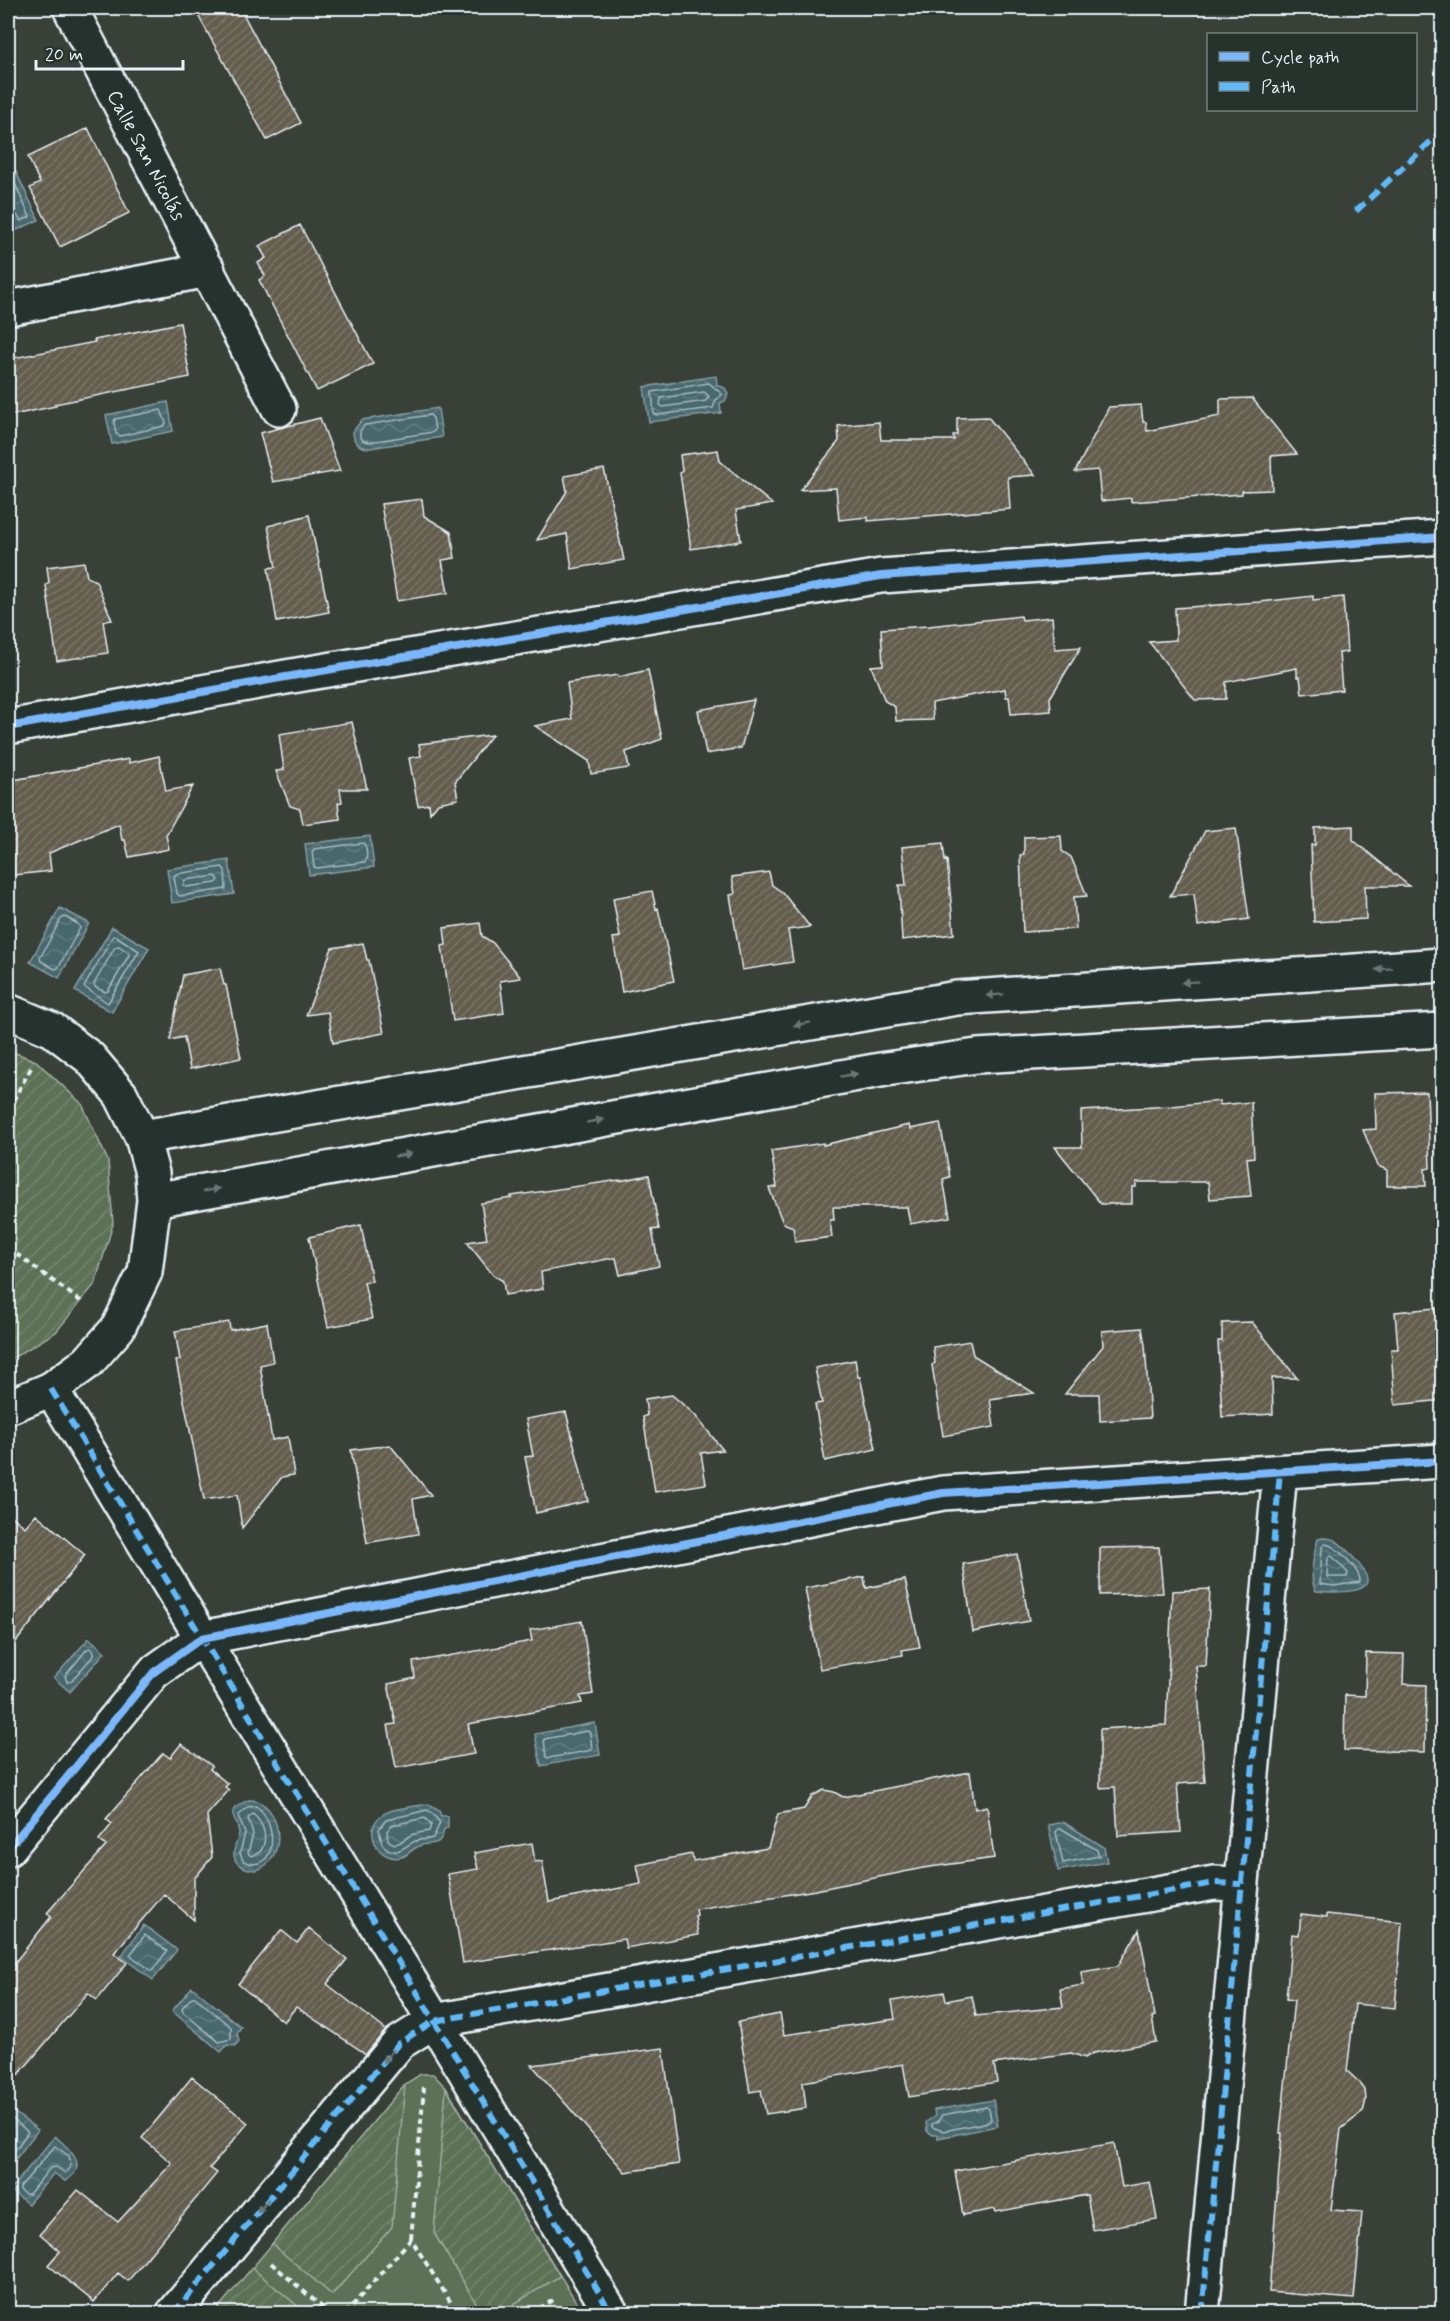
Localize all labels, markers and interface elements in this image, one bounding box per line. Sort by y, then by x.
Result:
scale bar [36,33,183,71]
legend [1207,33,1417,111]
text: 20 m [45,43,83,67]
text: Cycle path [1261,46,1339,70]
text: Path [1261,76,1296,100]
street label: Calle San Nicolás [100,86,192,226]
one-way arrow [1375,964,1394,974]
one-way arrow [1180,977,1199,987]
one-way arrow [986,991,1005,1000]
one-way arrow [793,1019,812,1028]
one-way arrow [840,1070,859,1079]
one-way arrow [586,1116,605,1125]
one-way arrow [394,1150,413,1159]
one-way arrow [202,1185,221,1194]
one-way arrow [382,2048,395,2063]
one-way arrow [257,2198,270,2213]

